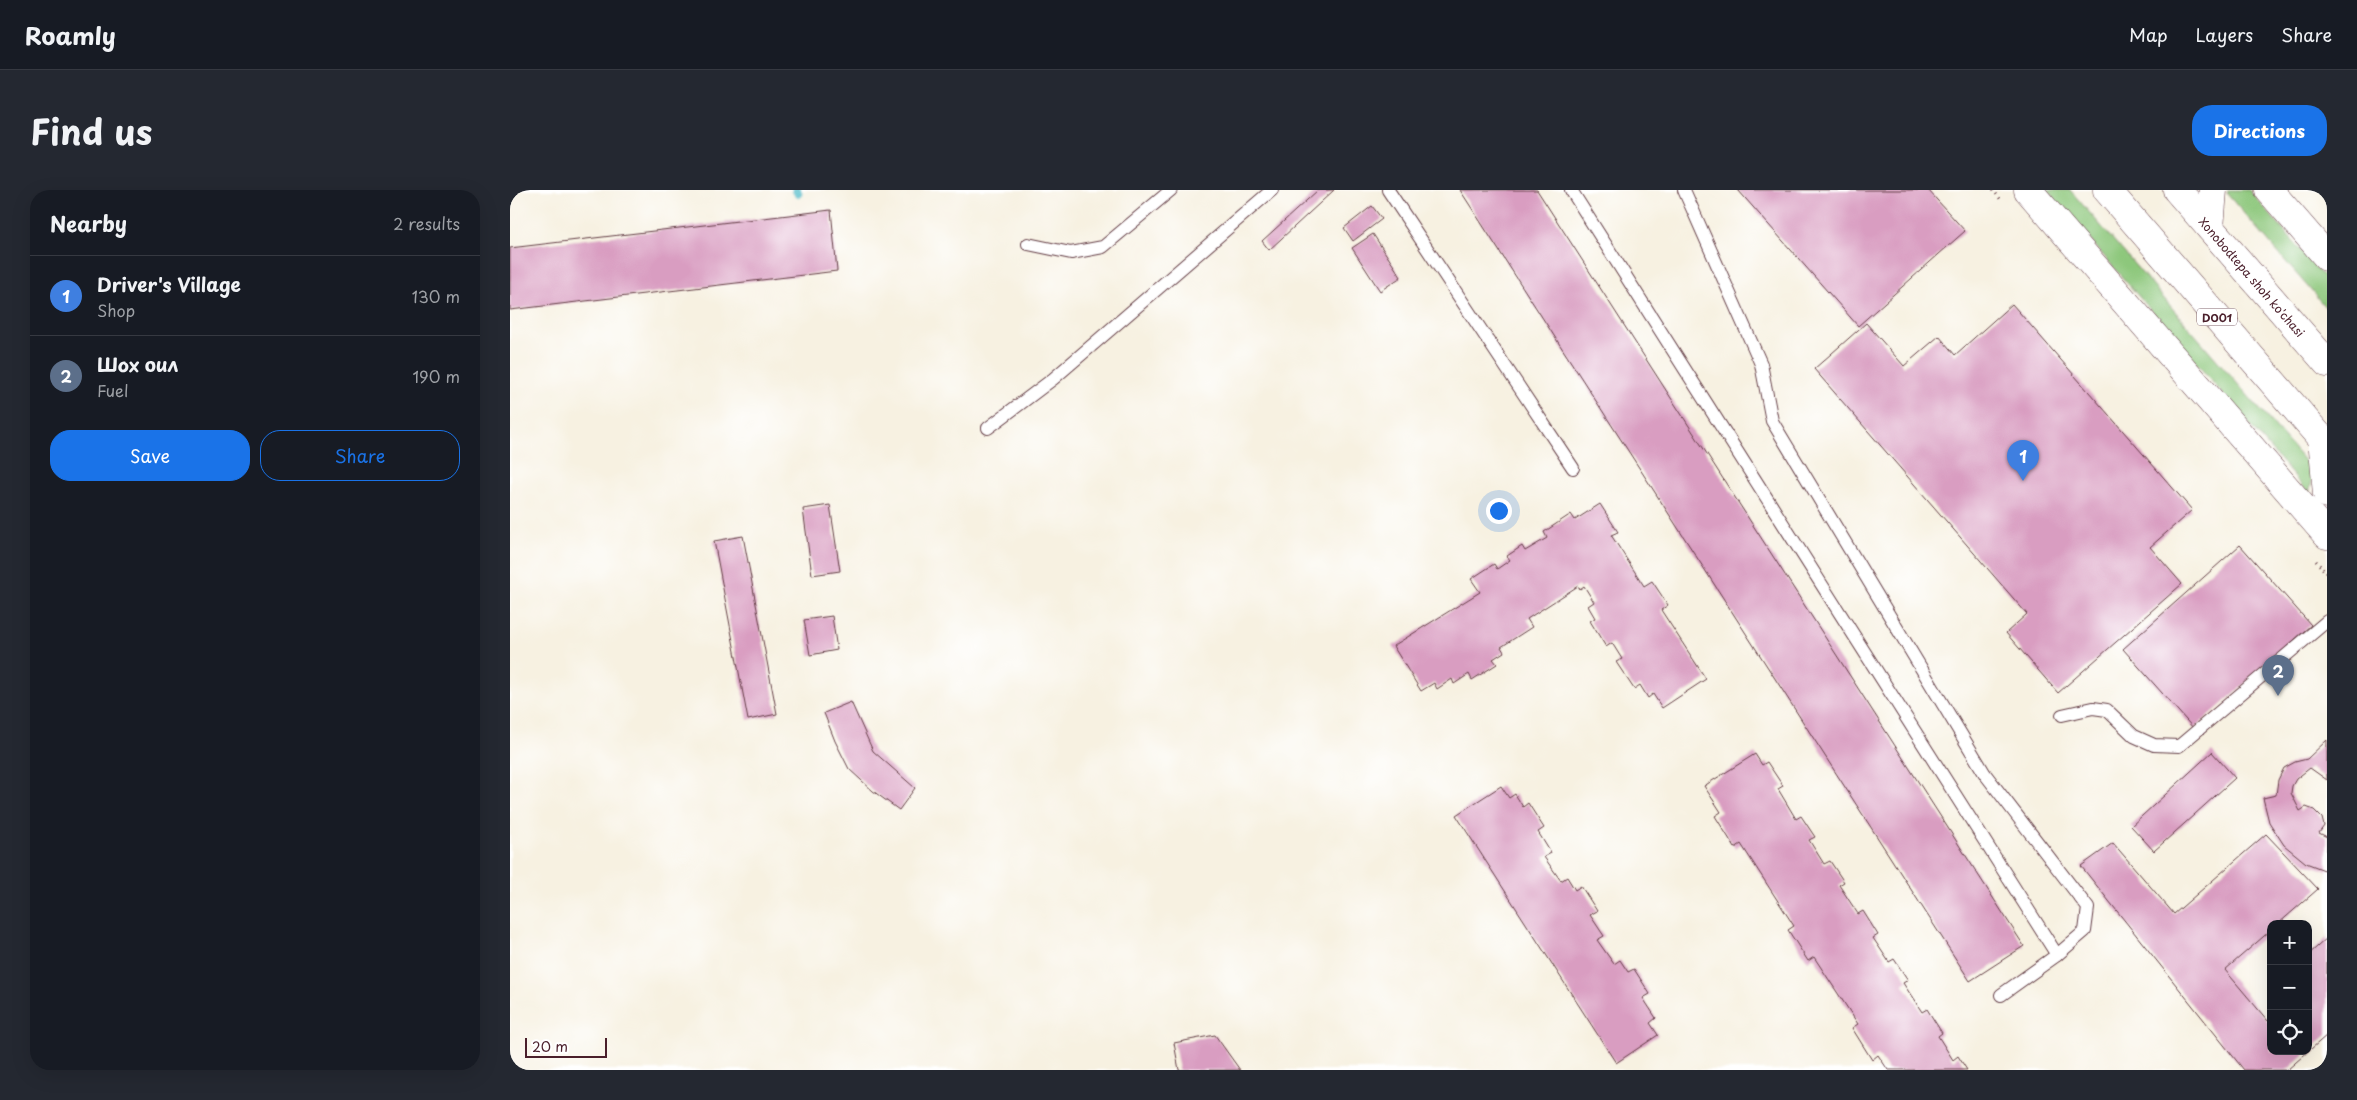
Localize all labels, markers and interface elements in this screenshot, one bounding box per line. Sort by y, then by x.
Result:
text: Roamly [25,17,116,53]
text: Map [2129,21,2168,48]
text: Layers [2196,21,2253,48]
text: Share [2281,21,2332,48]
text: Find us [30,104,152,157]
button: Directions [2192,105,2327,156]
text: Nearby [50,207,127,239]
text: 2 results [393,211,460,235]
street label: Xonobodtepa shoh ko'chasi [2195,213,2309,341]
text: Driver's Village [97,270,241,298]
text: 1 [62,284,70,308]
text: 130 m [412,284,460,308]
text: Shop [97,298,135,322]
road number: D001 [2197,308,2237,326]
text: Шох оил [97,350,178,378]
text: 2 [60,364,72,388]
text: 190 m [412,364,460,388]
text: Fuel [97,378,128,402]
button: Save [50,430,250,481]
button: Share [260,430,460,481]
pin: 1 [2007,440,2039,481]
your location [1486,498,1512,524]
pin: 2 [2262,655,2294,696]
map controls [2267,920,2312,1055]
button: + [2267,920,2312,965]
button: − [2267,965,2312,1010]
button: locate [2267,1010,2312,1055]
scale bar [525,1035,608,1058]
text: 20 m [532,1036,568,1057]

